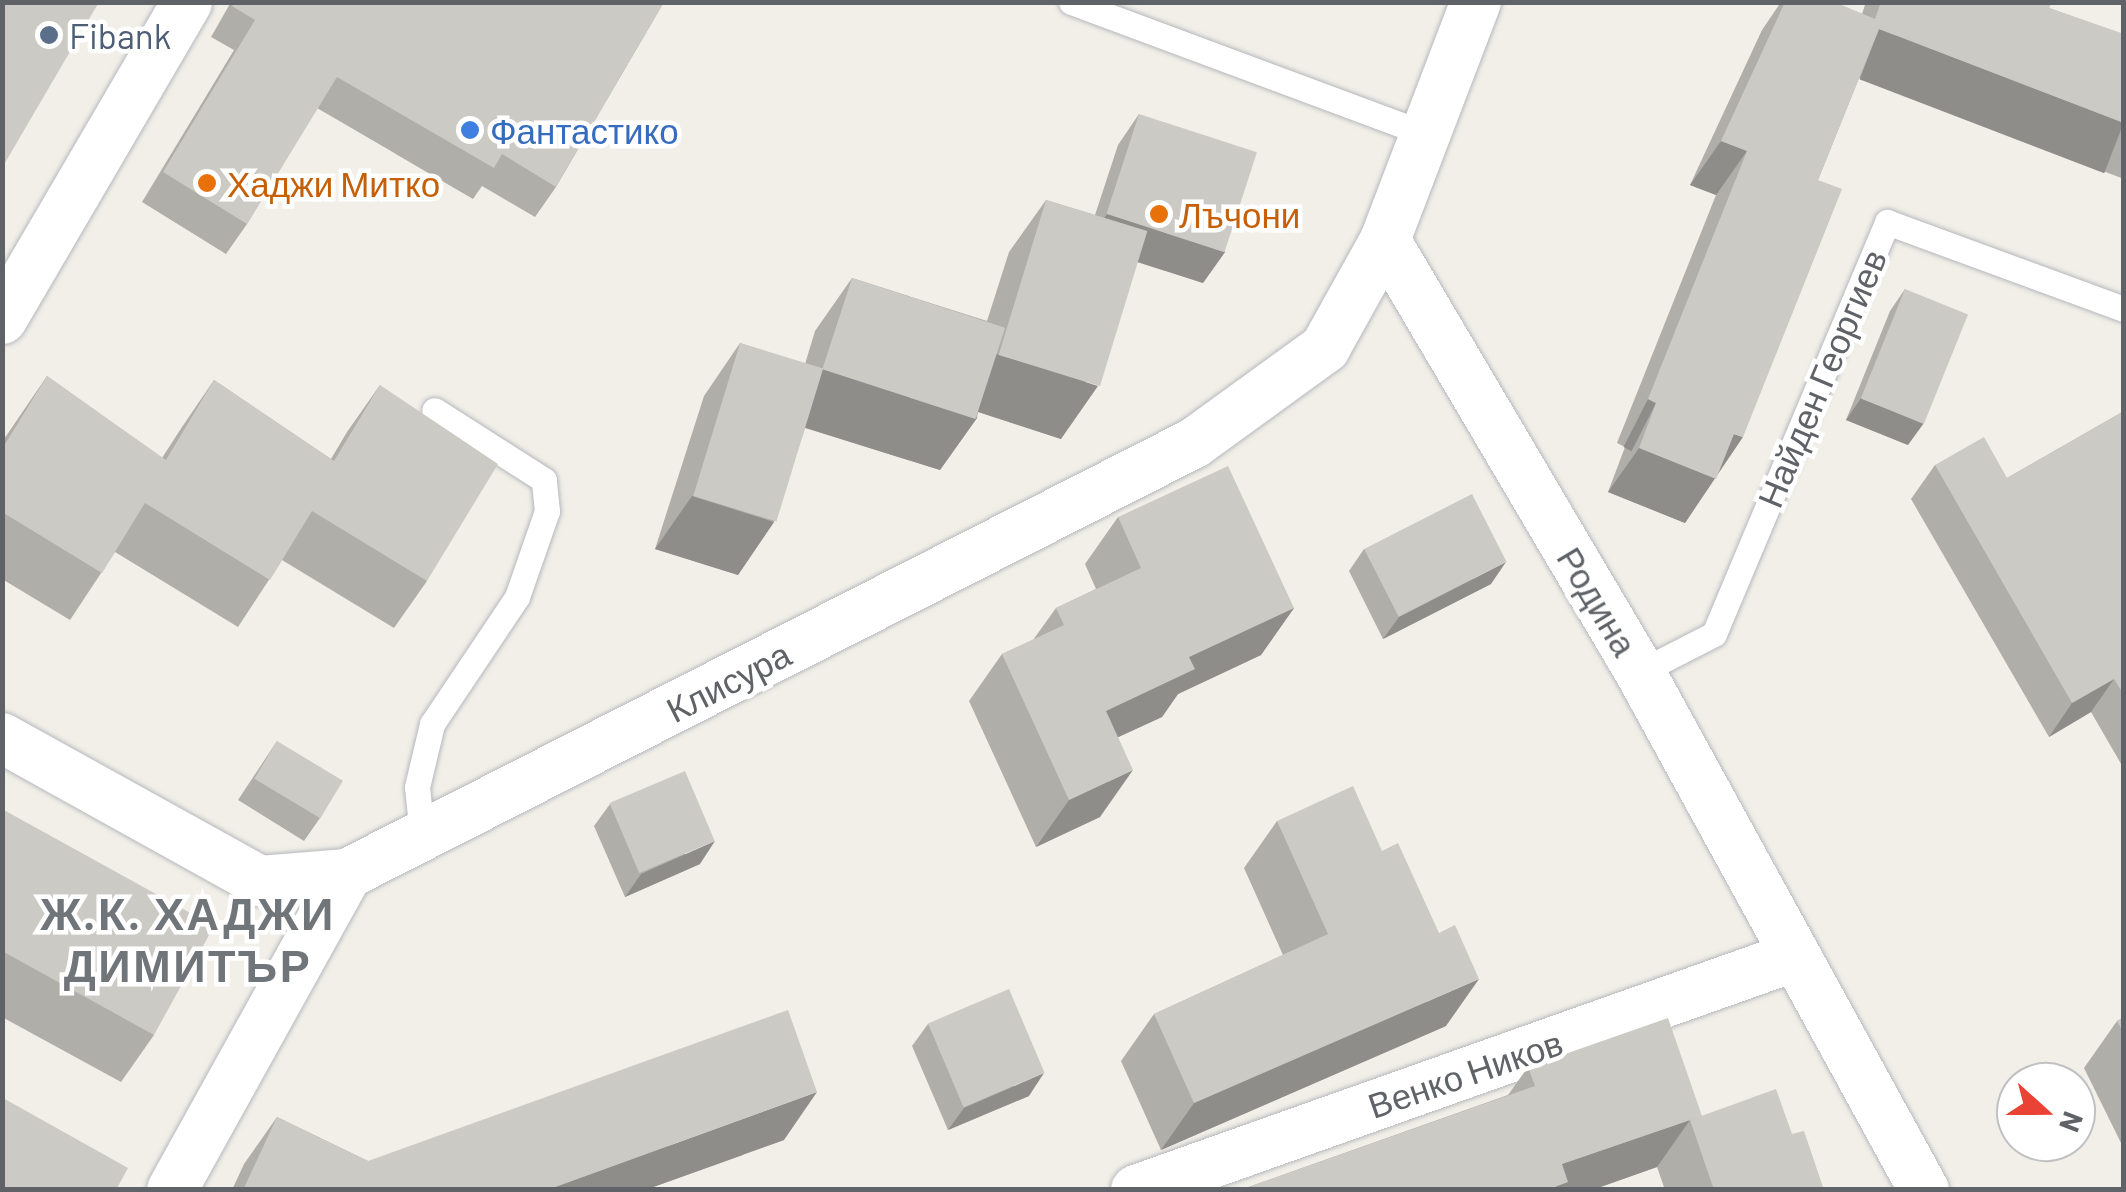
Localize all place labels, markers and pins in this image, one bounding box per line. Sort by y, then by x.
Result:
place label: Fibank [69,14,171,56]
marker: Fibank [38,24,60,46]
place label: Фантастико [490,109,679,151]
marker: Фантастико [459,119,481,141]
place label: Хаджи Митко [227,162,440,204]
marker: Хаджи Митко [196,172,218,194]
place label: Лъчони [1179,193,1300,235]
marker: Лъчони [1148,203,1170,225]

